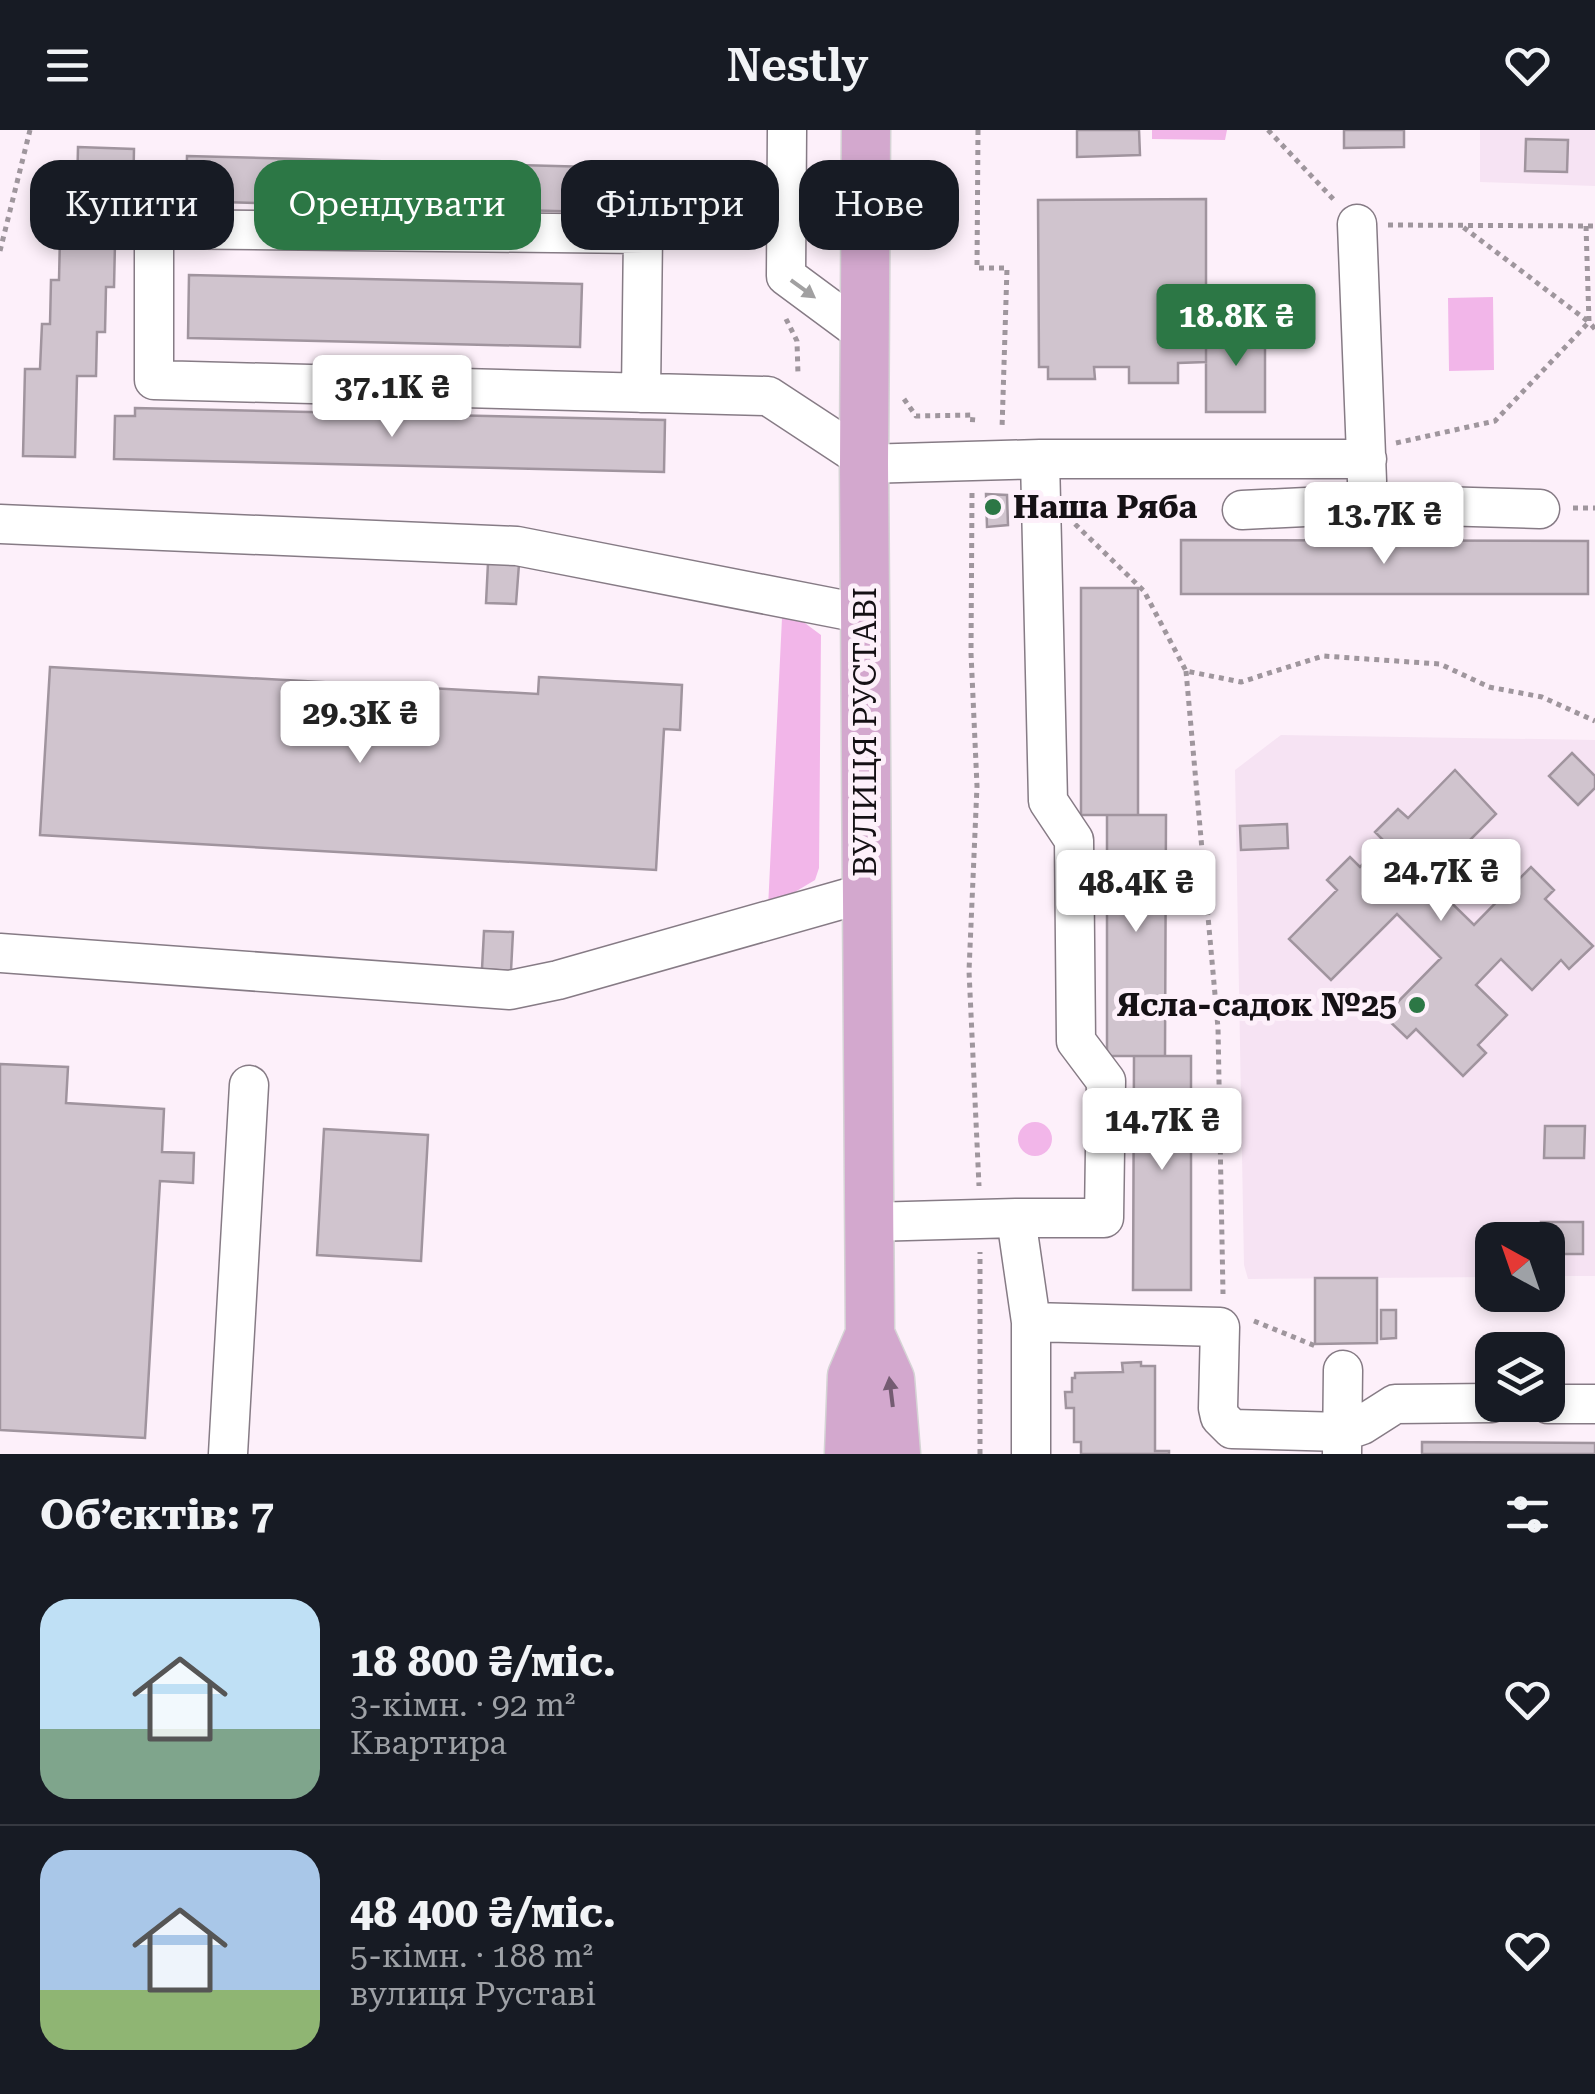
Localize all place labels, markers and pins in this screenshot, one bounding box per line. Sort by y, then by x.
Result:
pin: 18.8K ₴ [1144,284,1328,369]
pin: 37.1K ₴ [300,355,484,440]
pin: 13.7K ₴ [1292,482,1476,567]
place label: Наша Ряба [1013,488,1198,526]
marker: Наша Ряба [982,496,1004,518]
pin: 29.3K ₴ [268,681,452,766]
pin: 24.7K ₴ [1349,839,1533,924]
pin: 48.4K ₴ [1044,850,1228,935]
place label: Ясла-садок №25 [1116,986,1397,1024]
marker: Ясла-садок №25 [1406,994,1428,1016]
pin: 14.7K ₴ [1070,1088,1254,1173]

